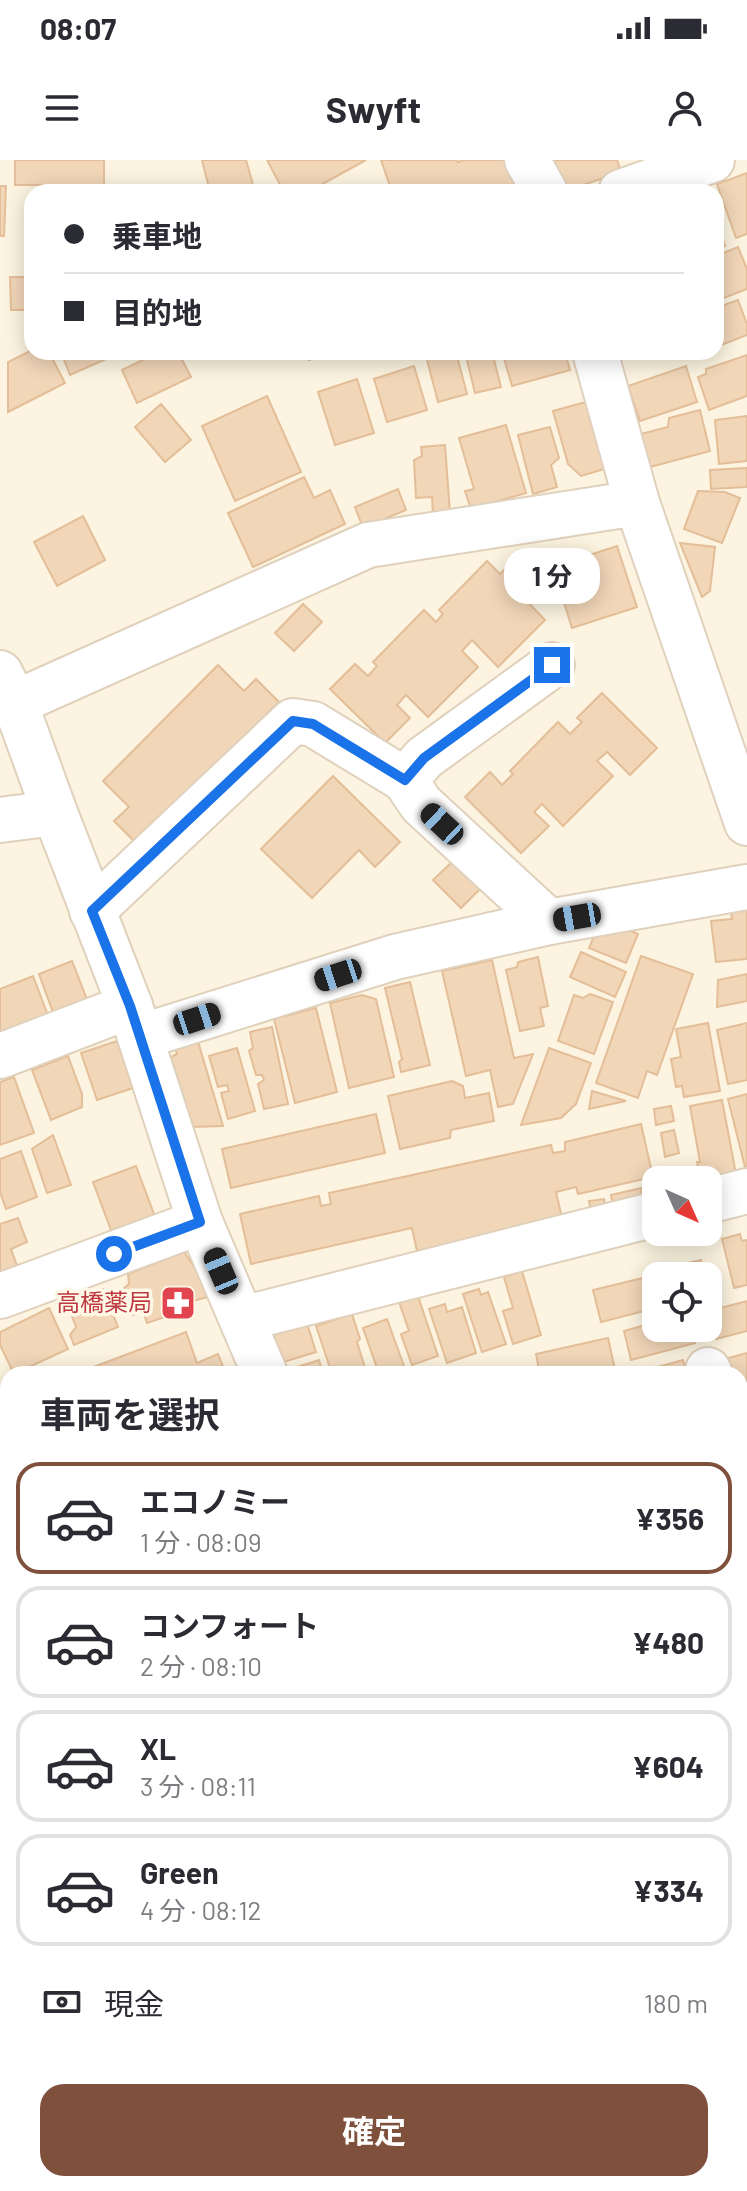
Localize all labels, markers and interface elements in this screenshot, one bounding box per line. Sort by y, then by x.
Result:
text: 08:07 [40,10,116,46]
icon: menu [40,86,84,130]
icon: person [663,86,707,130]
text: Swyft [326,87,421,130]
text: 乗車地 [112,217,202,253]
text: 目的地 [112,294,202,330]
callout: 1 分 [504,549,600,605]
text: 1 分 [532,560,572,591]
route end [534,647,570,683]
car [416,799,468,849]
car [551,901,603,933]
car [311,956,365,994]
car [170,1000,224,1038]
north arrow [642,1166,722,1246]
map controls [642,1166,722,1342]
route start [96,1236,132,1272]
car [201,1244,241,1298]
button: locate [642,1262,722,1342]
pharmacy icon: 高橋薬局 [159,1284,197,1322]
place label: 高橋薬局 [56,1287,152,1316]
text: 車両を選択 [40,1392,220,1435]
icon: car [44,1482,116,1554]
text: エコノミー [140,1483,290,1519]
text: ¥356 [635,1500,704,1536]
text: 1 分 · 08:09 [140,1526,261,1557]
icon: car [44,1606,116,1678]
text: コンフォート [140,1607,319,1643]
text: ¥480 [632,1624,704,1660]
text: 2 分 · 08:10 [140,1650,262,1681]
icon: car [44,1730,116,1802]
text: XL [140,1730,176,1766]
text: ¥604 [632,1748,704,1784]
text: 3 分 · 08:11 [140,1770,256,1801]
icon: car [44,1854,116,1926]
text: Green [140,1854,219,1890]
text: ¥334 [633,1872,704,1908]
text: 4 分 · 08:12 [140,1894,261,1925]
icon: cash [40,1980,84,2024]
text: 現金 [104,1985,164,2021]
text: 180 m [644,1987,708,2018]
button: 確定 [40,2084,708,2176]

